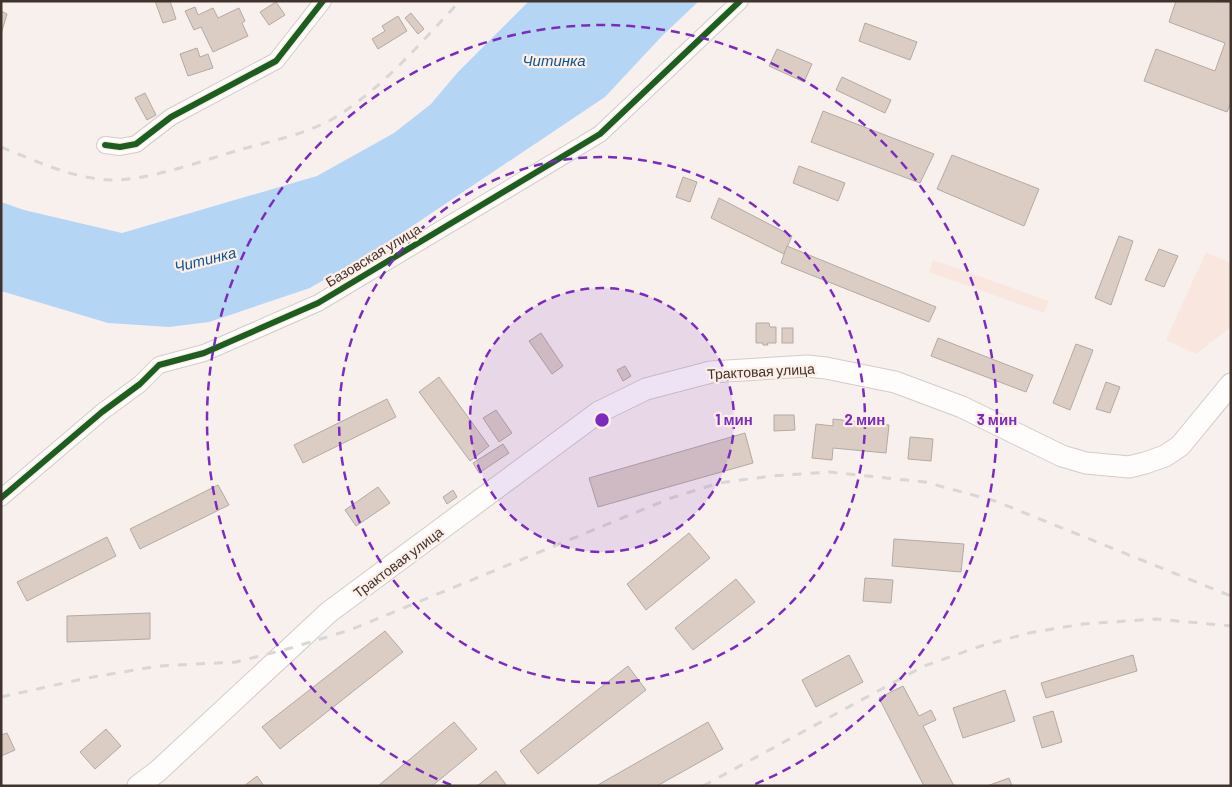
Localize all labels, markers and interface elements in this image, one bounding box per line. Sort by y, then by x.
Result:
water label: Читинка [523,51,585,69]
street label: Базовская улица [322,220,424,290]
water label: Читинка [172,243,238,275]
street label: Трактовая улица [707,360,815,382]
text: 1 мин [715,410,753,428]
text: 2 мин [845,410,885,428]
text: 3 мин [977,410,1017,428]
centre of rings [593,411,611,429]
street label: Трактовая улица [350,523,446,601]

